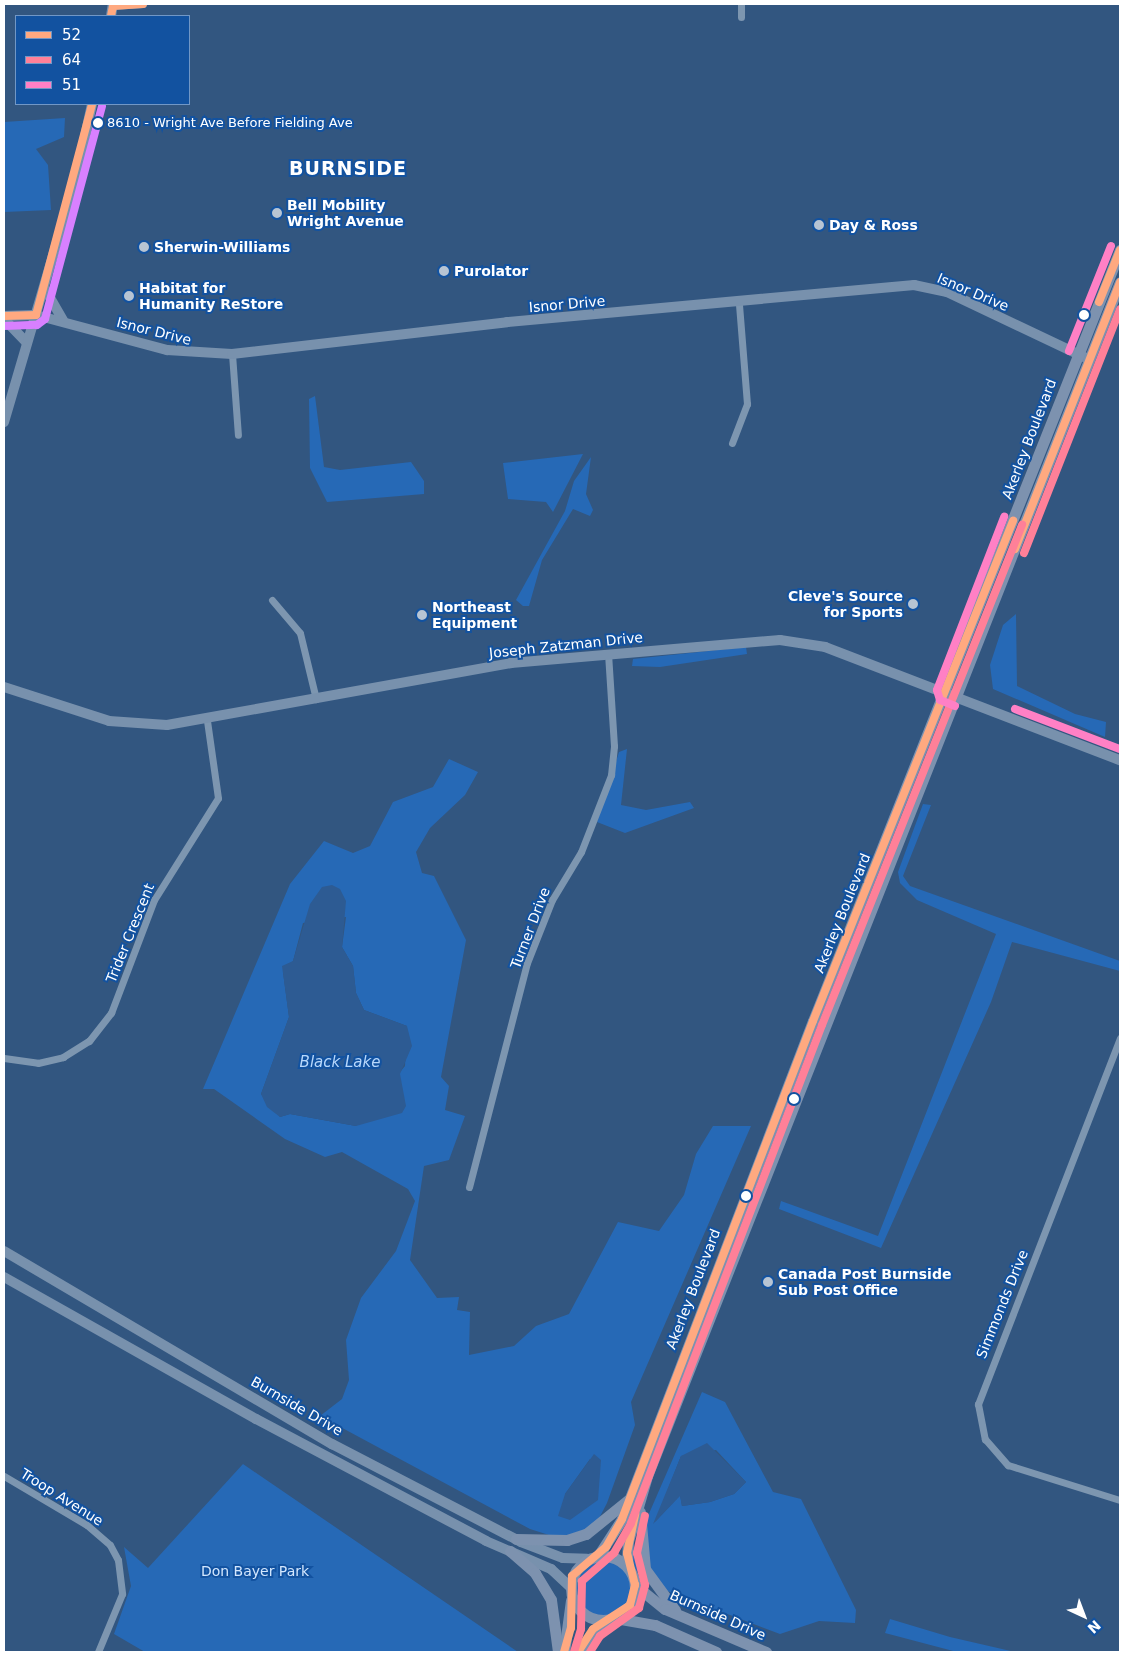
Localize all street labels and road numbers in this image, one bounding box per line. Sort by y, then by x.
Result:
street label: Isnor Drive [935,269,1011,315]
street label: Isnor Drive [528,292,606,316]
street label: Isnor Drive [115,314,193,348]
street label: Akerley Boulevard [998,376,1060,502]
street label: Joseph Zatzman Drive [488,629,644,661]
street label: Akerley Boulevard [810,851,874,975]
street label: Trider Crescent [102,881,158,985]
street label: Turner Drive [507,885,553,971]
street label: Akerley Boulevard [662,1226,724,1352]
street label: Simmonds Drive [973,1247,1031,1361]
street label: Burnside Drive [248,1373,346,1439]
street label: Troop Avenue [18,1465,106,1529]
street label: Burnside Drive [667,1586,769,1644]

